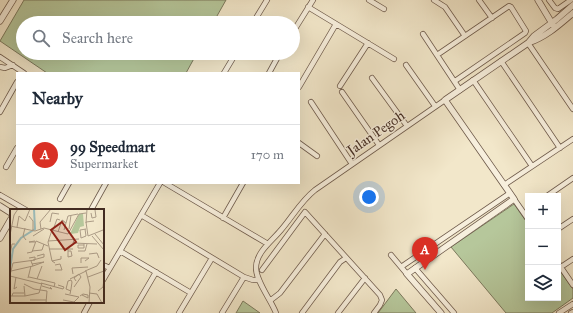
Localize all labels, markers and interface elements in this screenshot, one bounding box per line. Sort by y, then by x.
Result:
search box [16,16,300,60]
icon: search [30,27,52,49]
text: Search here [62,29,133,47]
text: Nearby [32,88,83,109]
street label: Jalan Pegoh [342,107,409,161]
text: 99 Speedmart [70,138,155,156]
text: A [41,147,49,163]
text: 170 m [251,147,284,163]
text: Supermarket [70,156,138,172]
your location [359,187,379,207]
map controls [525,193,561,301]
button: + [525,193,561,229]
inset map [10,209,104,303]
button: − [525,229,561,265]
pin: A [412,237,438,270]
button: layers [525,265,561,301]

